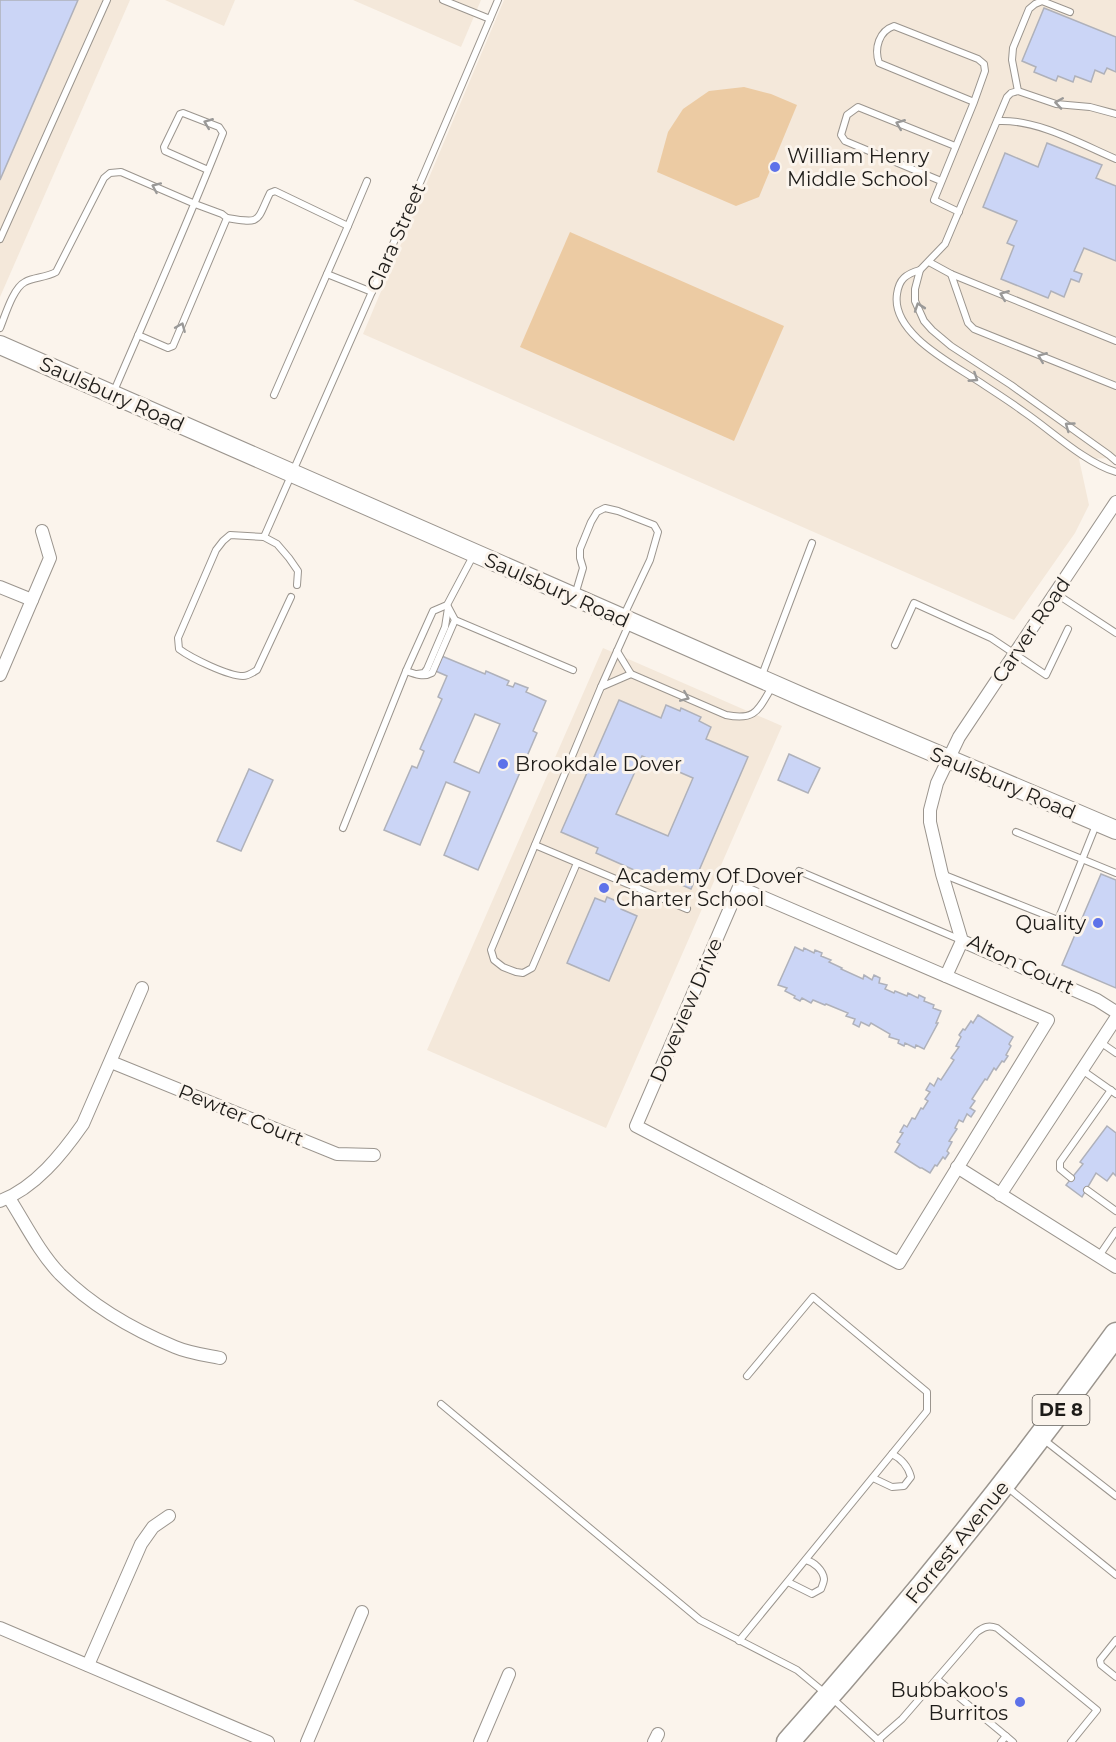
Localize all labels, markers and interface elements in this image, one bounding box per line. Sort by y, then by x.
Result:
one-way arrow [1054,98,1064,110]
one-way arrow [203,118,214,130]
one-way arrow [896,119,907,131]
place label: William Henry Middle School [787,144,929,191]
marker: William Henry Middle School [768,160,782,174]
street label: Clara Street [361,179,431,295]
one-way arrow [152,182,163,194]
one-way arrow [999,290,1010,302]
one-way arrow [913,302,926,313]
one-way arrow [174,322,186,333]
street label: Saulsbury Road [36,351,188,437]
one-way arrow [1037,352,1048,364]
one-way arrow [968,371,978,383]
one-way arrow [1065,422,1076,433]
street label: Saulsbury Road [481,547,633,633]
street label: Carver Road [987,573,1075,687]
one-way arrow [678,690,689,702]
street label: Saulsbury Road [927,741,1079,825]
place label: Brookdale Dover [515,752,682,776]
marker: Brookdale Dover [496,757,510,771]
place label: Academy Of Dover Charter School [616,864,804,911]
marker: Academy Of Dover Charter School [597,881,611,895]
place label: Quality [1015,911,1086,935]
marker: Quality [1091,916,1105,930]
street label: Alton Court [964,929,1078,999]
street label: Doveview Drive [645,934,727,1086]
street label: Pewter Court [175,1079,307,1151]
road number: DE 8 [1032,1395,1090,1425]
street label: Forrest Avenue [900,1476,1014,1608]
place label: Bubbakoo's Burritos [891,1678,1008,1725]
marker: Bubbakoo's Burritos [1013,1695,1027,1709]

